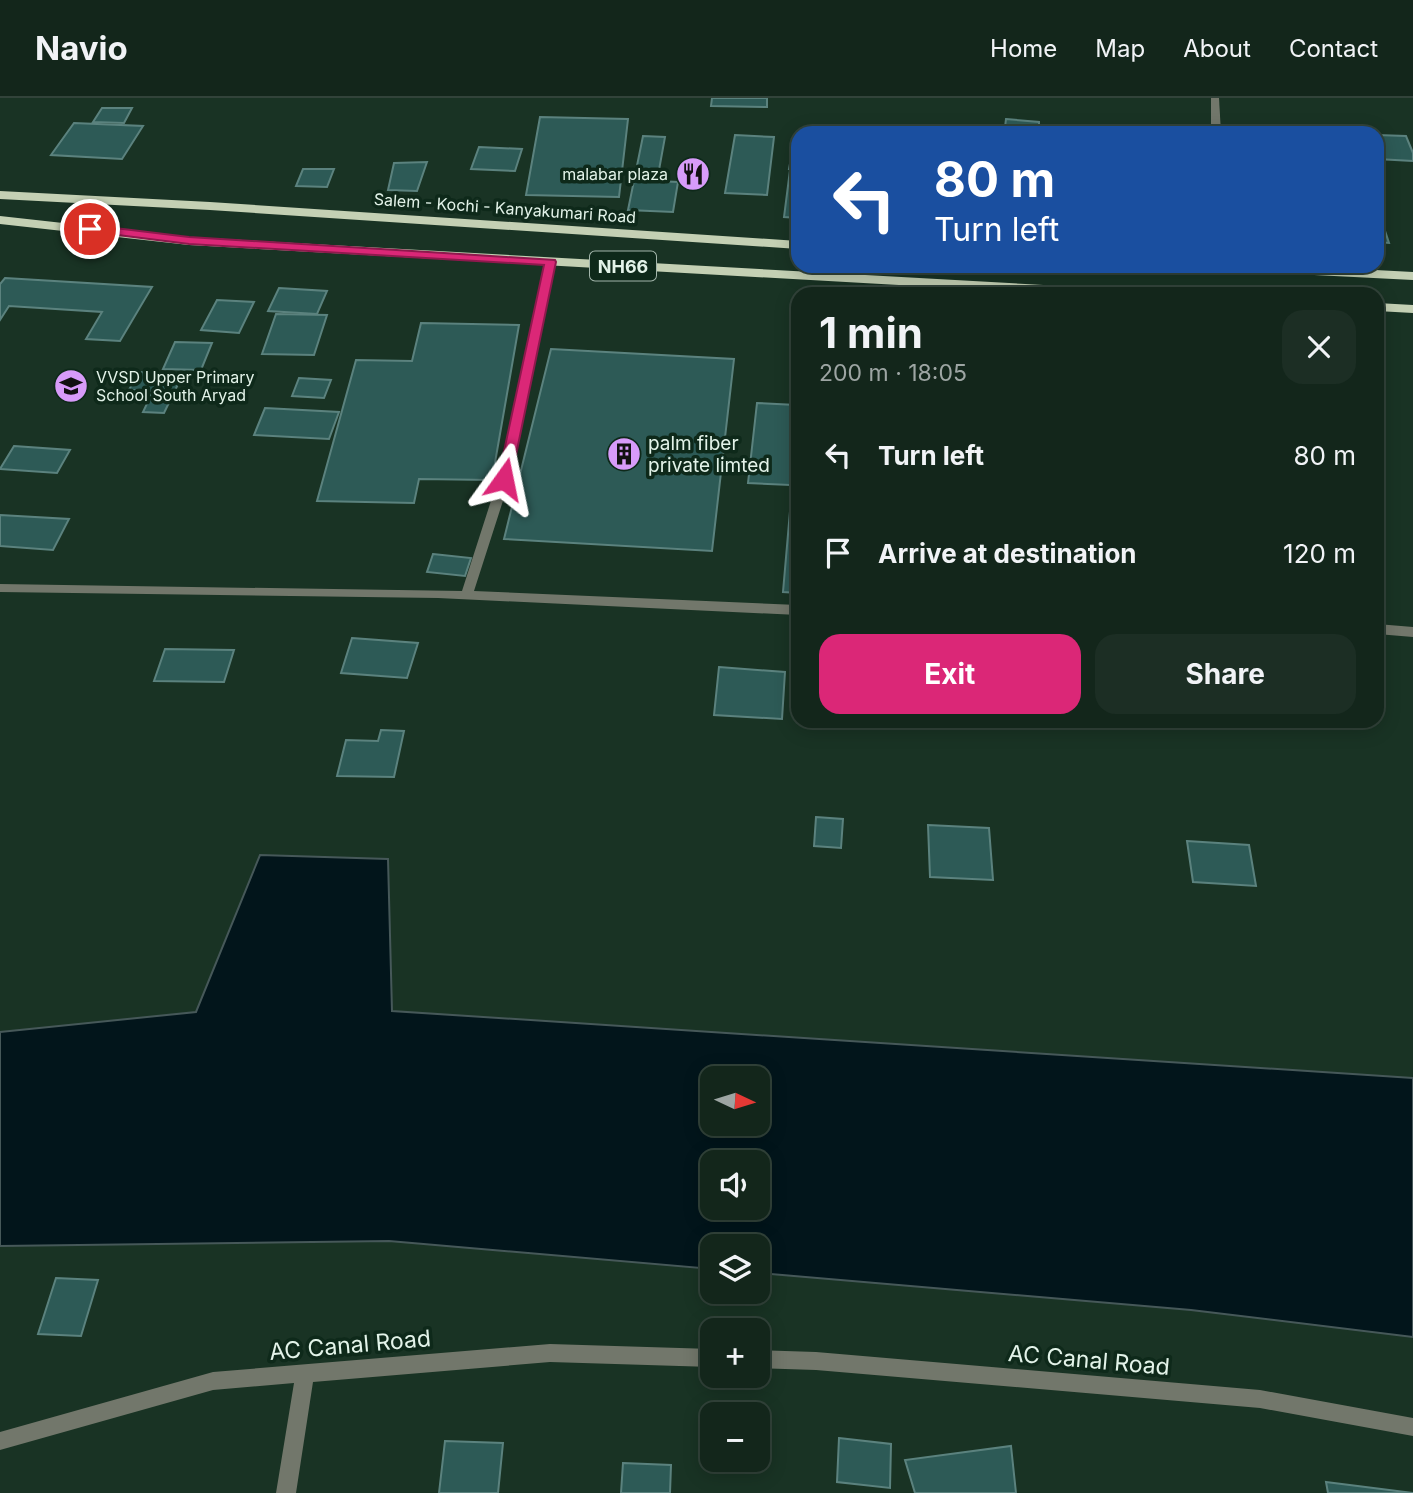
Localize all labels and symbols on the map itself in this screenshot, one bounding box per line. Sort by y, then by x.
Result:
restaurant icon: malabar plaza [674,155,712,193]
place label: malabar plaza [562,164,668,184]
street label: Salem - Kochi - Kanyakumari Road [373,189,637,227]
pin [60,199,120,259]
road number: NH66 [590,252,656,280]
school or university icon: VVSD Upper Primary School South Aryad [52,367,90,405]
place label: VVSD Upper Primary School South Aryad [96,367,255,405]
place label: palm fiber private limted [648,432,770,477]
building icon: palm fiber private limted [605,435,643,473]
position arrow [467,442,541,516]
north arrow [700,1066,770,1136]
street label: AC Canal Road [268,1324,432,1366]
street label: AC Canal Road [1007,1339,1171,1381]

